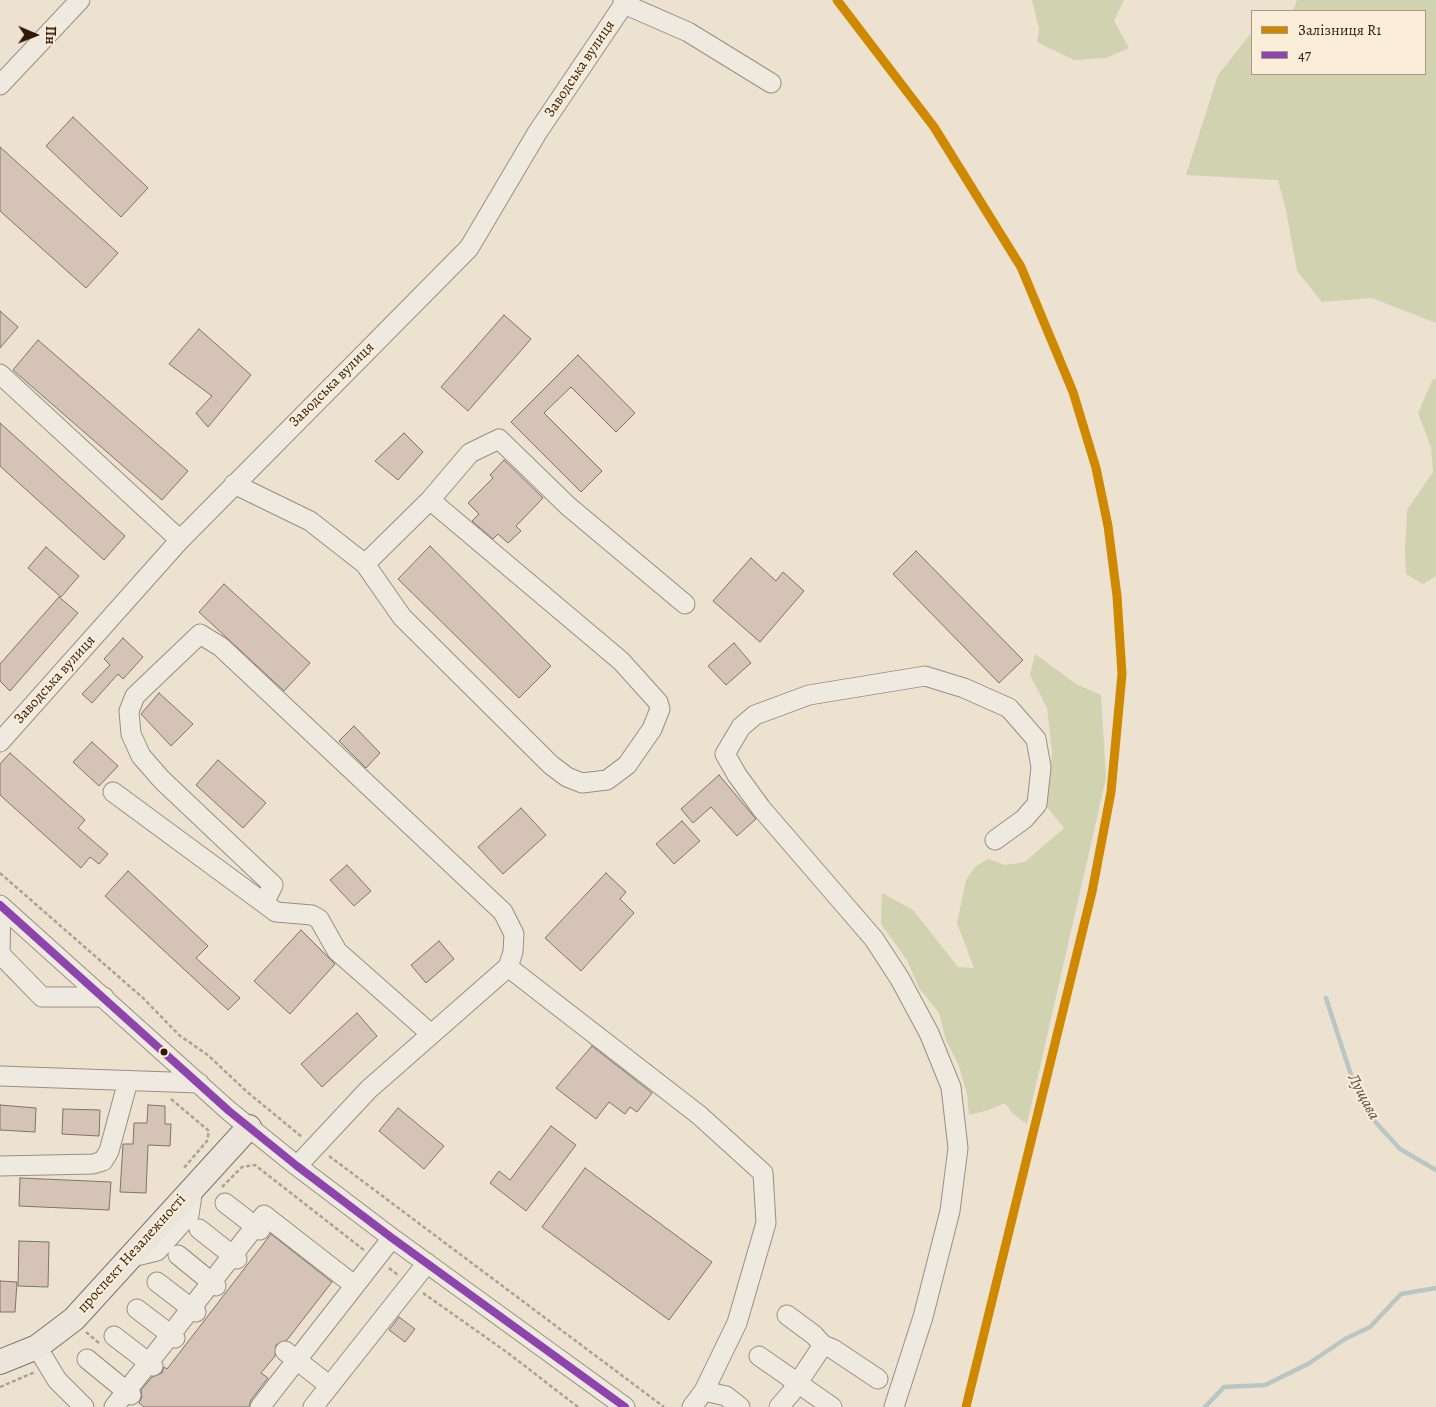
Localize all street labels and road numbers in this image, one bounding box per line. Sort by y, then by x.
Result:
street label: Заводська вулиця [541,17,619,121]
street label: Заводська вулиця [286,339,378,431]
street label: Заводська вулиця [10,632,100,728]
street label: проспект Незалежності [74,1191,190,1317]

